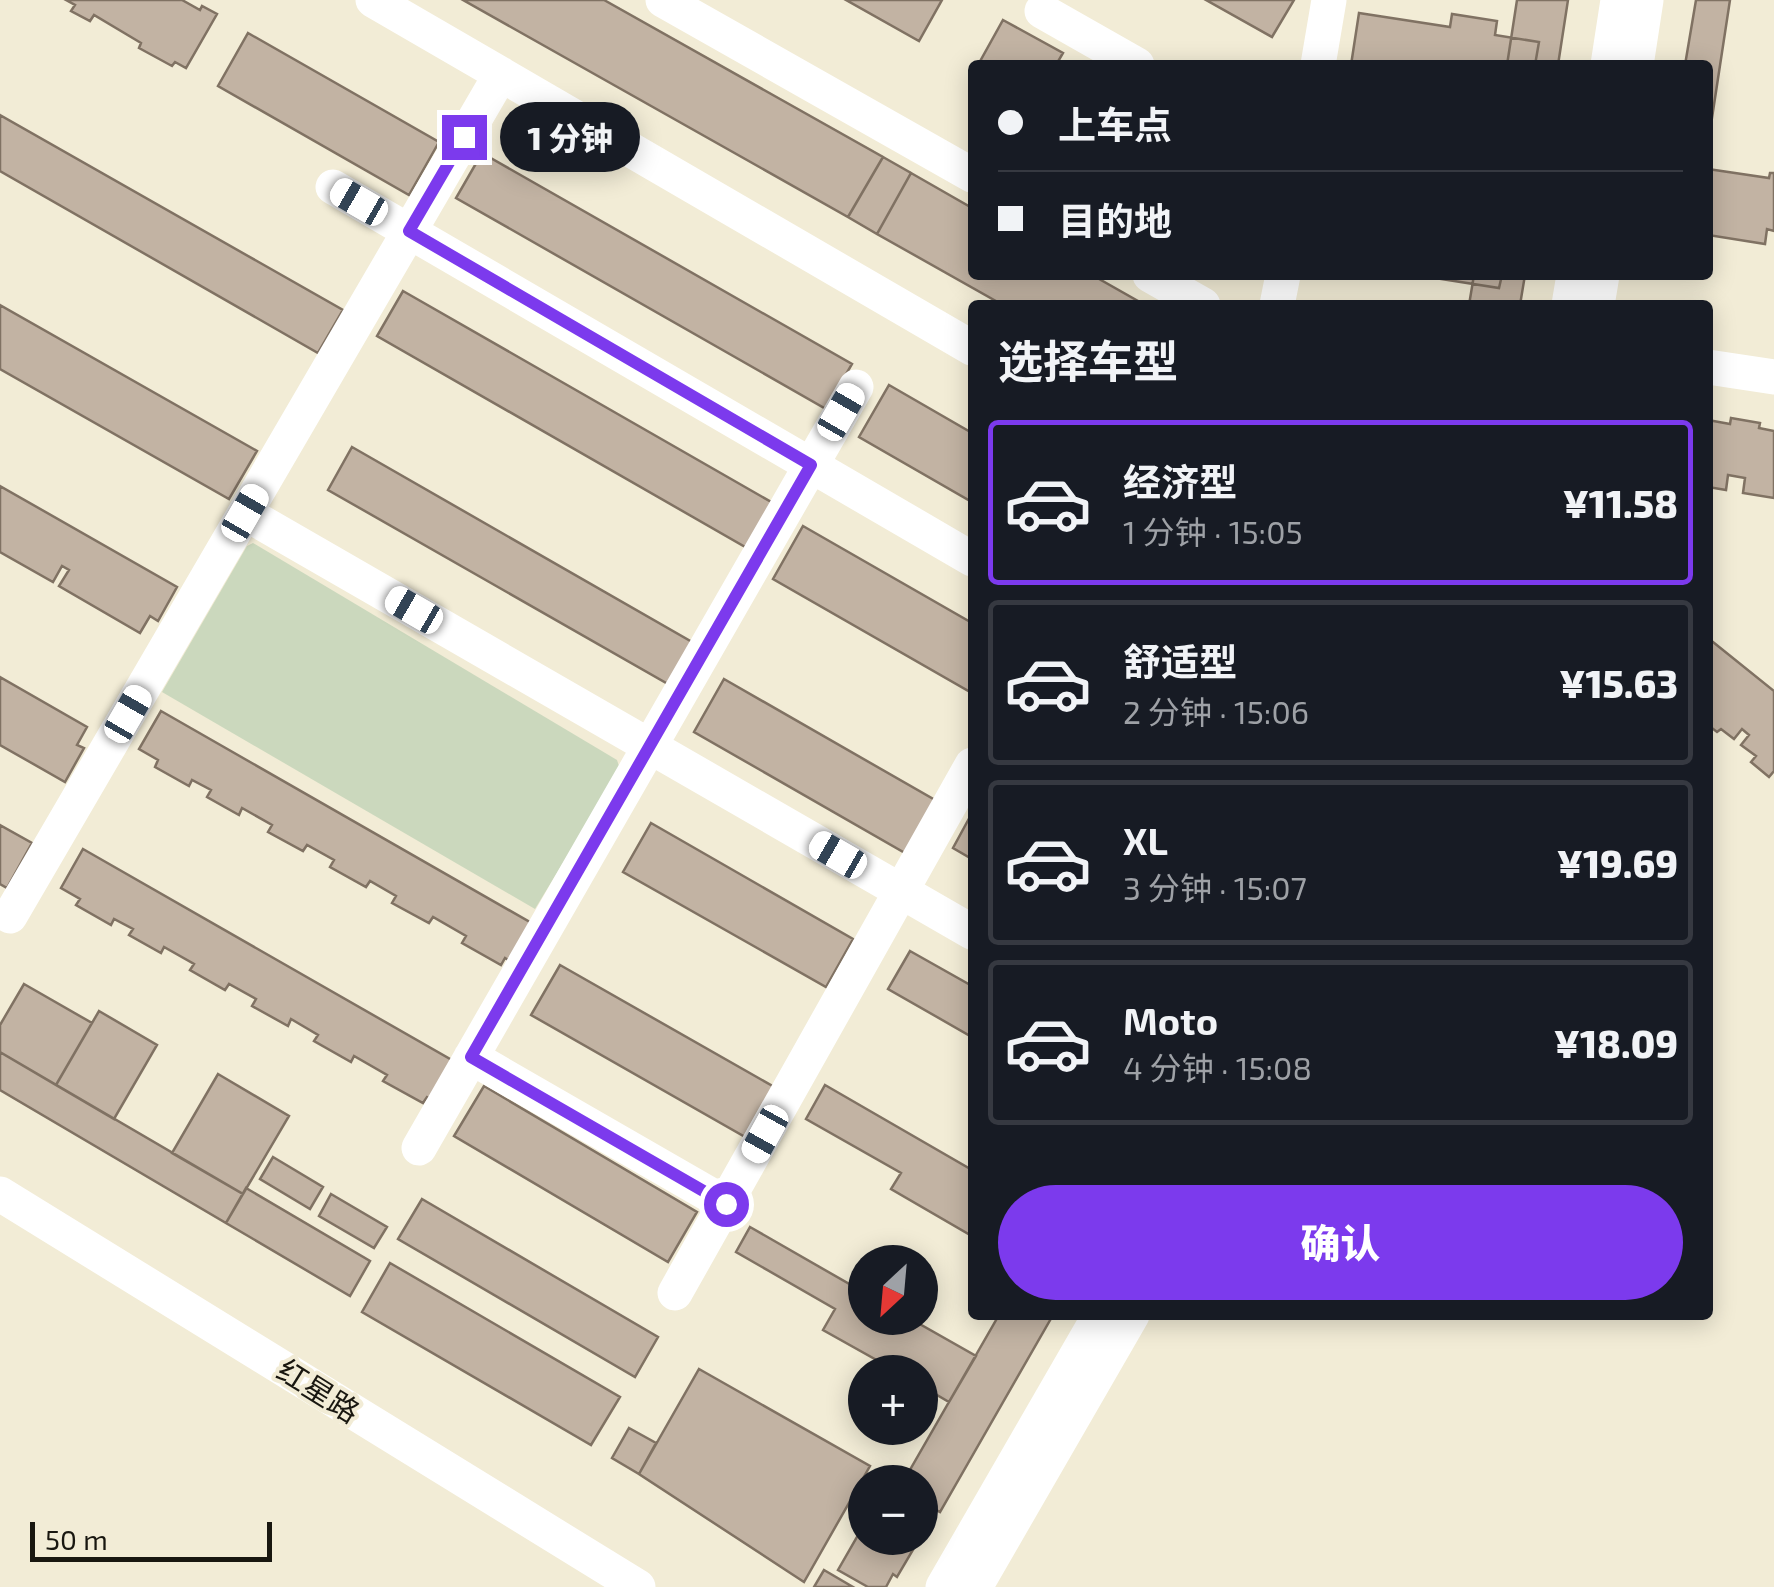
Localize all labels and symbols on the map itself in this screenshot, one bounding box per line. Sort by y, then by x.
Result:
callout: 1 分钟 [499,102,639,172]
route end [442,115,487,160]
car [326,174,392,230]
car [813,379,869,445]
car [217,480,273,546]
car [381,582,447,638]
car [100,681,156,747]
car [805,827,871,883]
car [737,1100,793,1168]
route start [704,1182,749,1227]
north arrow [848,1245,938,1335]
street label: 红星路 [271,1351,367,1429]
scale bar [30,1517,272,1562]

